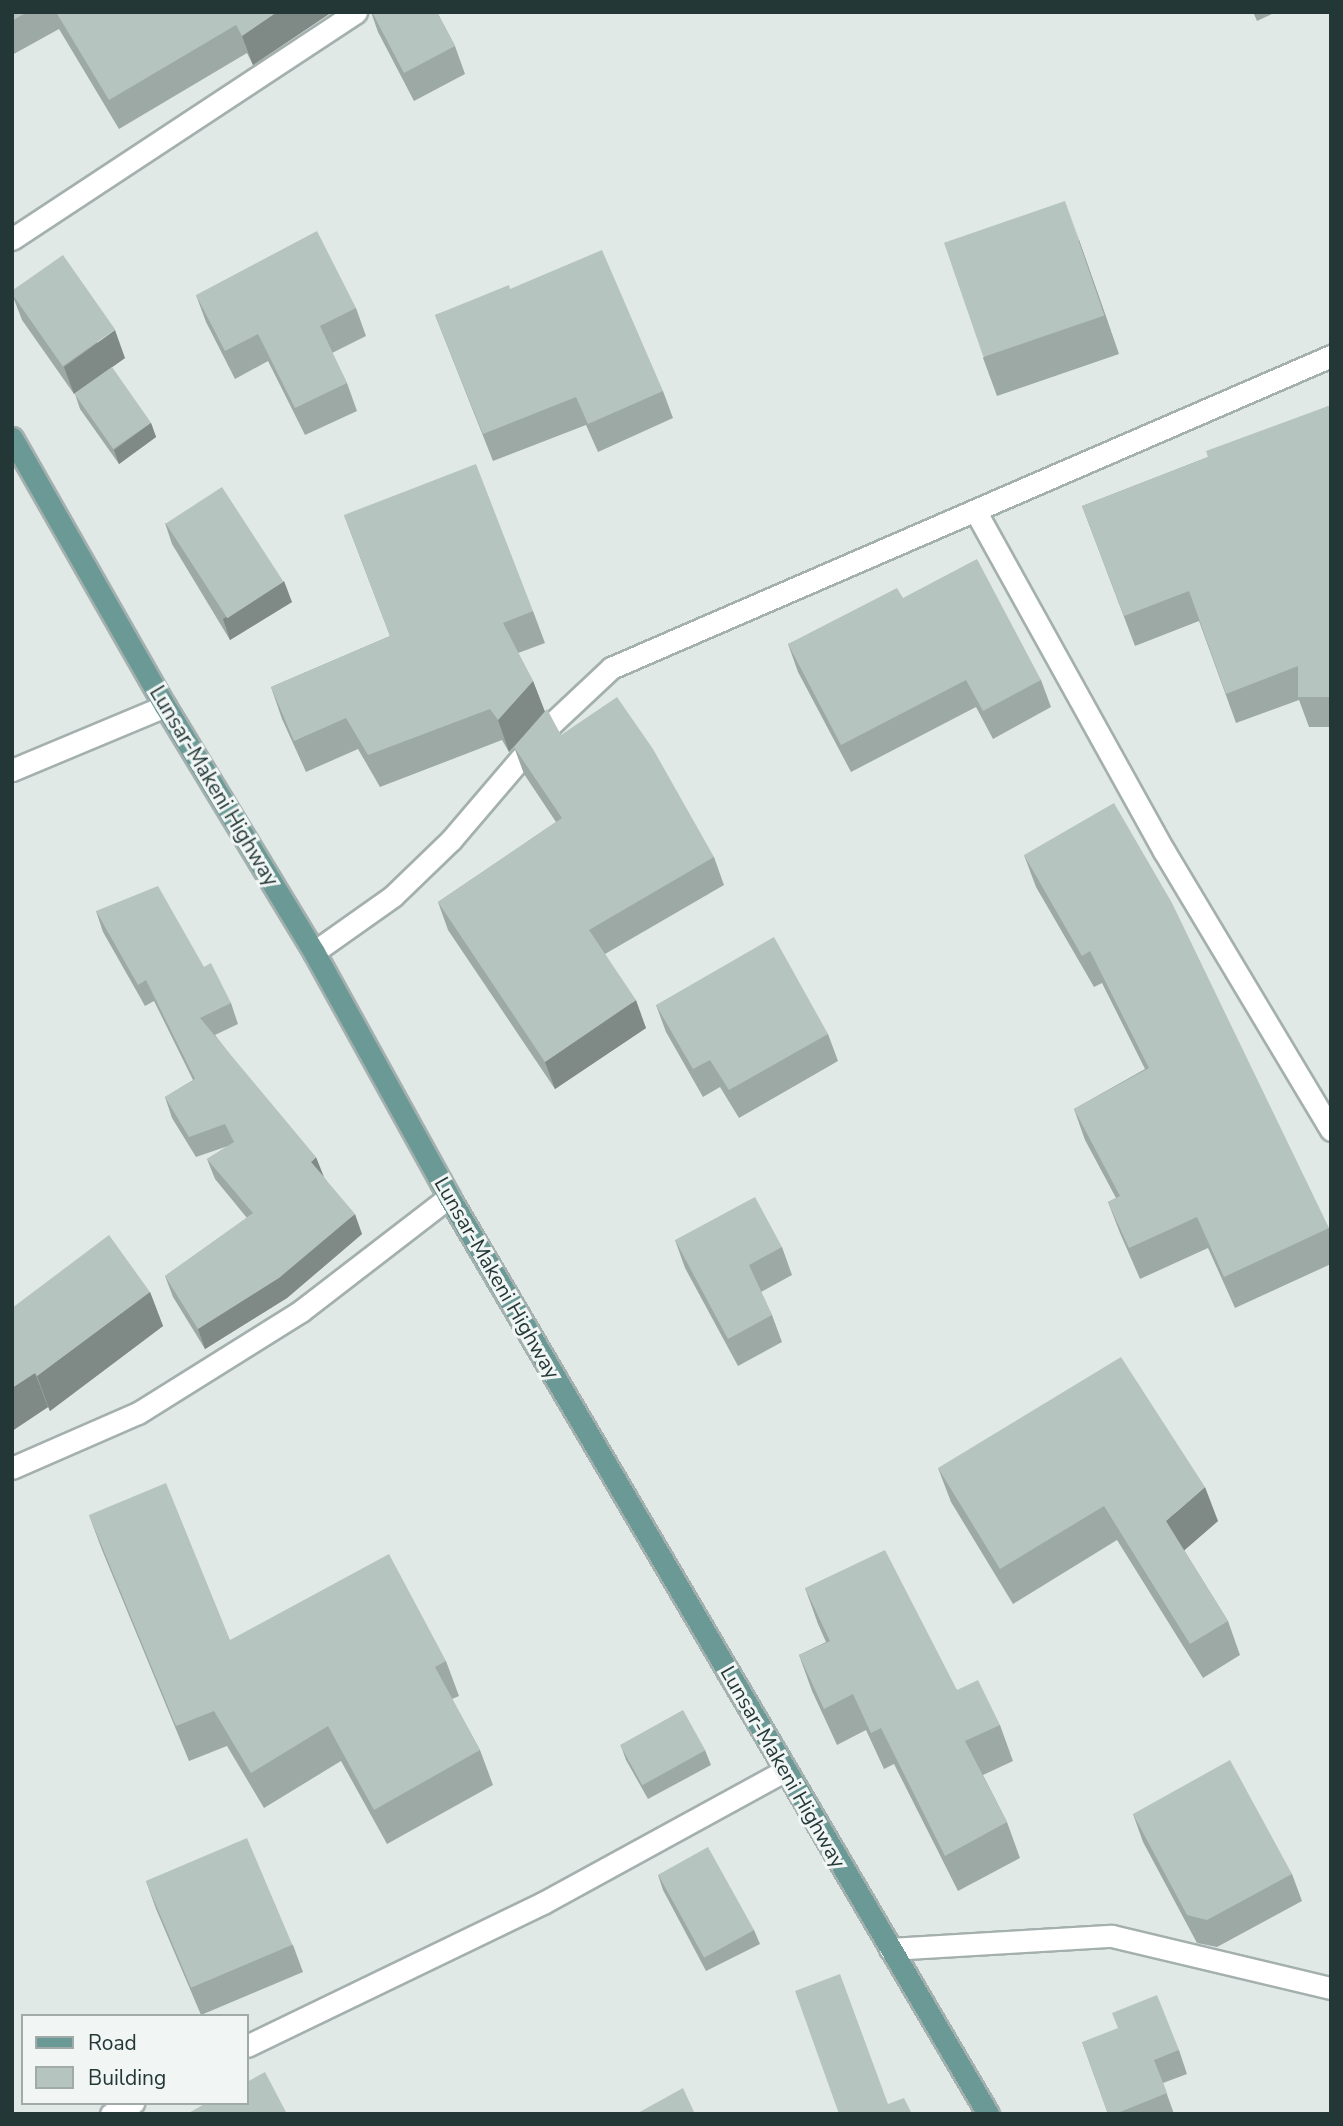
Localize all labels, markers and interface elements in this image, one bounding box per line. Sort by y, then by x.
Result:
street label: Lunsar-Makeni Highway [144,681,284,891]
street label: Lunsar-Makeni Highway [429,1173,565,1383]
street label: Lunsar-Makeni Highway [715,1662,851,1872]
legend [21,2014,248,2105]
text: Road [88,2029,137,2057]
text: Building [88,2064,166,2092]

